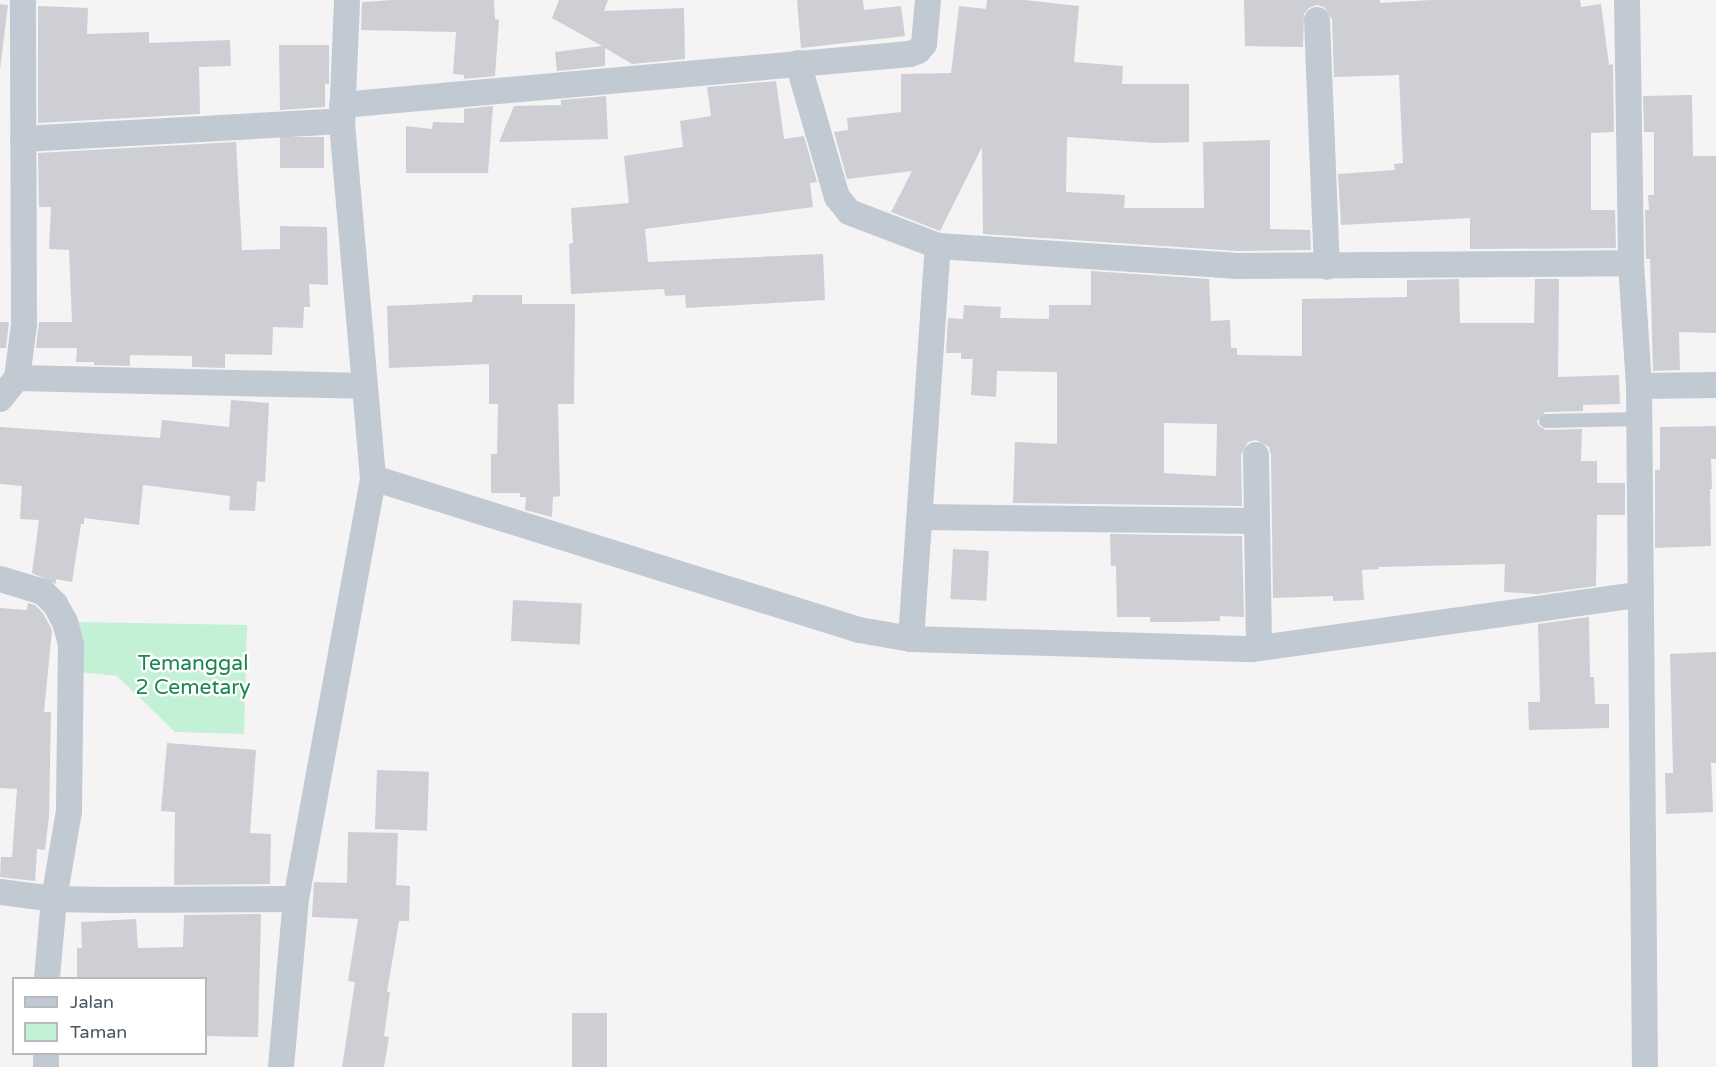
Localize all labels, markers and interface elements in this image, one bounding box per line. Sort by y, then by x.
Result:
park label: Temanggal 2 Cemetary [135,651,251,701]
legend [12,977,207,1055]
text: Jalan [70,991,114,1013]
text: Taman [70,1021,127,1043]

